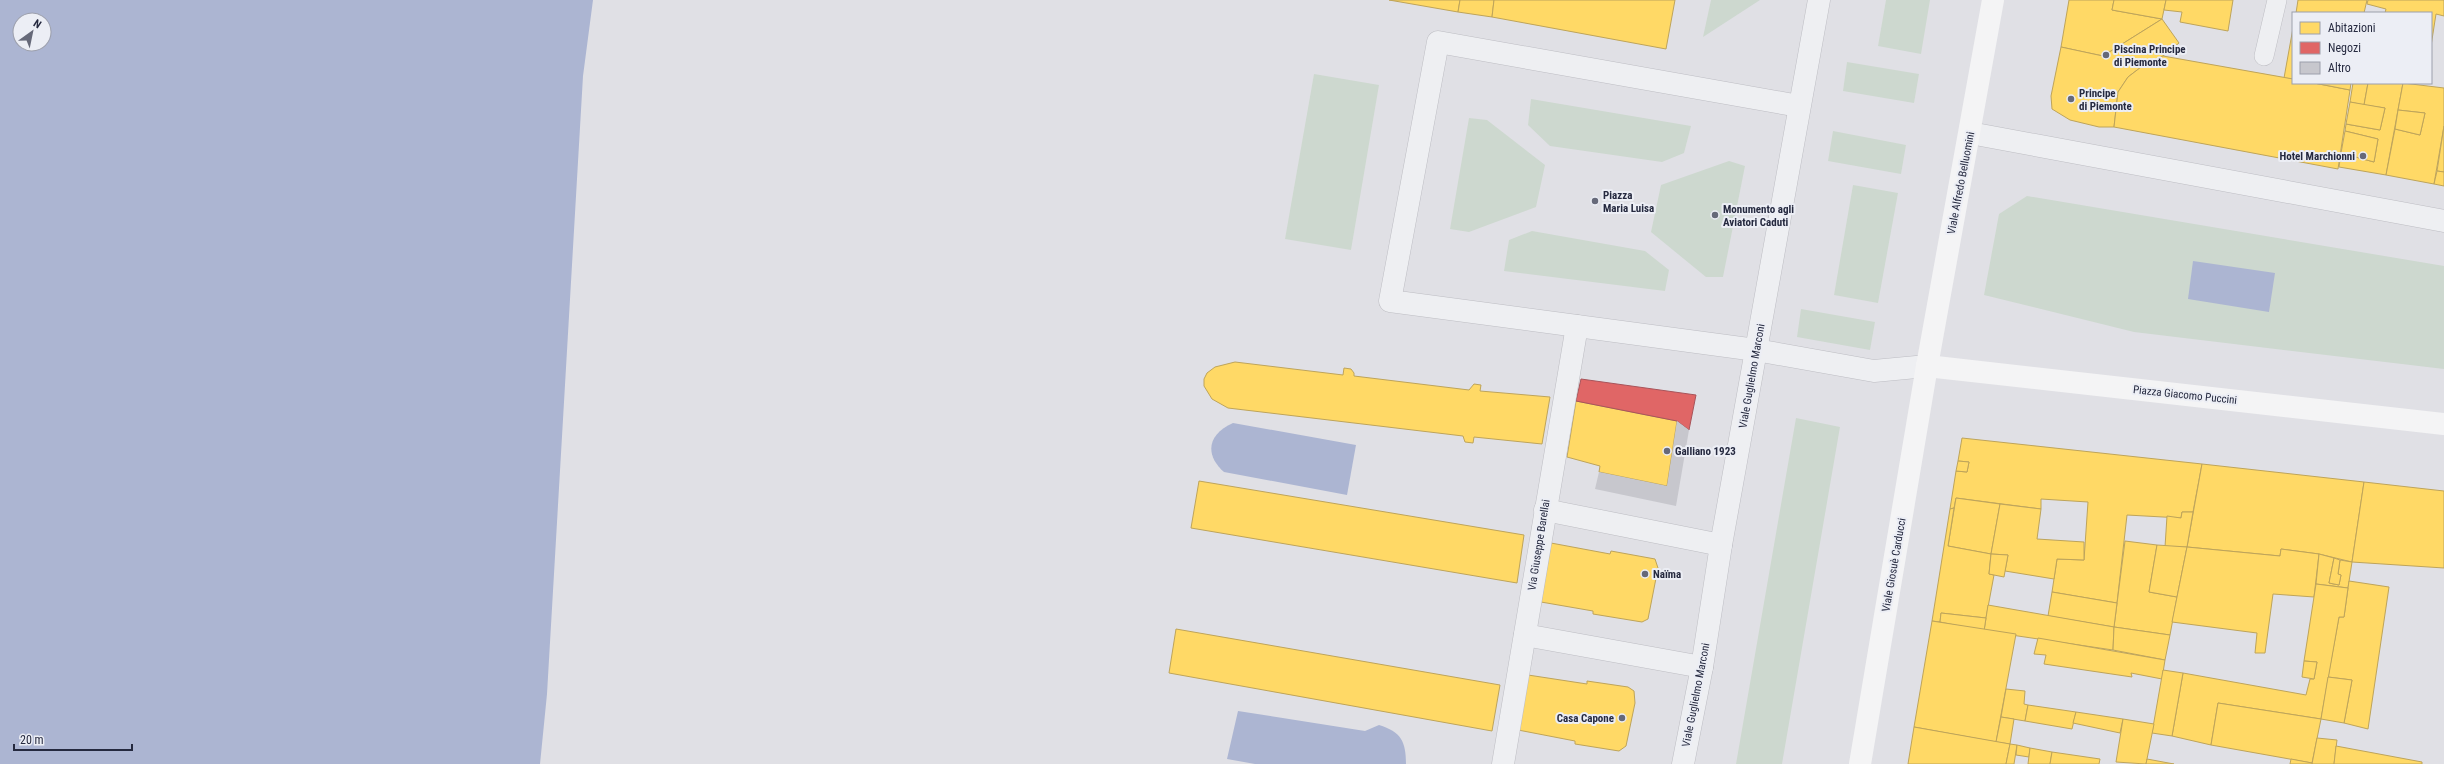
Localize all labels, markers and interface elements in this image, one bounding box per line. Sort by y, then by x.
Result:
north arrow [12,12,52,52]
legend [2292,12,2432,84]
text: N [31,17,44,31]
text: Abitazioni [2328,21,2376,35]
text: Negozi [2328,41,2361,55]
place label: Piscina Principe di Piemonte [2114,43,2186,69]
marker: Piscina Principe di Piemonte [2101,50,2111,60]
text: Altro [2328,61,2351,75]
place label: Principe di Piemonte [2079,87,2132,113]
marker: Principe di Piemonte [2066,94,2076,104]
street label: Viale Alfredo Belluomini [1945,131,1977,235]
place label: Hotel Marchionni [2279,150,2355,163]
marker: Hotel Marchionni [2358,151,2368,161]
place label: Piazza Maria Luisa [1603,189,1654,215]
marker: Piazza Maria Luisa [1590,196,1600,206]
place label: Monumento agli Aviatori Caduti [1723,203,1794,229]
marker: Monumento agli Aviatori Caduti [1710,210,1720,220]
street label: Viale Guglielmo Marconi [1736,323,1768,429]
street label: Piazza Giacomo Puccini [2132,383,2238,407]
place label: Galliano 1923 [1675,445,1736,458]
marker: Galliano 1923 [1662,446,1672,456]
street label: Via Giuseppe Barellai [1525,499,1553,591]
street label: Viale Giosuè Carducci [1879,517,1909,613]
place label: Naïma [1653,568,1681,581]
marker: Naïma [1640,569,1650,579]
street label: Viale Guglielmo Marconi [1680,642,1712,748]
place label: Casa Capone [1557,712,1614,725]
marker: Casa Capone [1617,713,1627,723]
scale bar [14,726,132,752]
text: 20 m [20,733,44,747]

